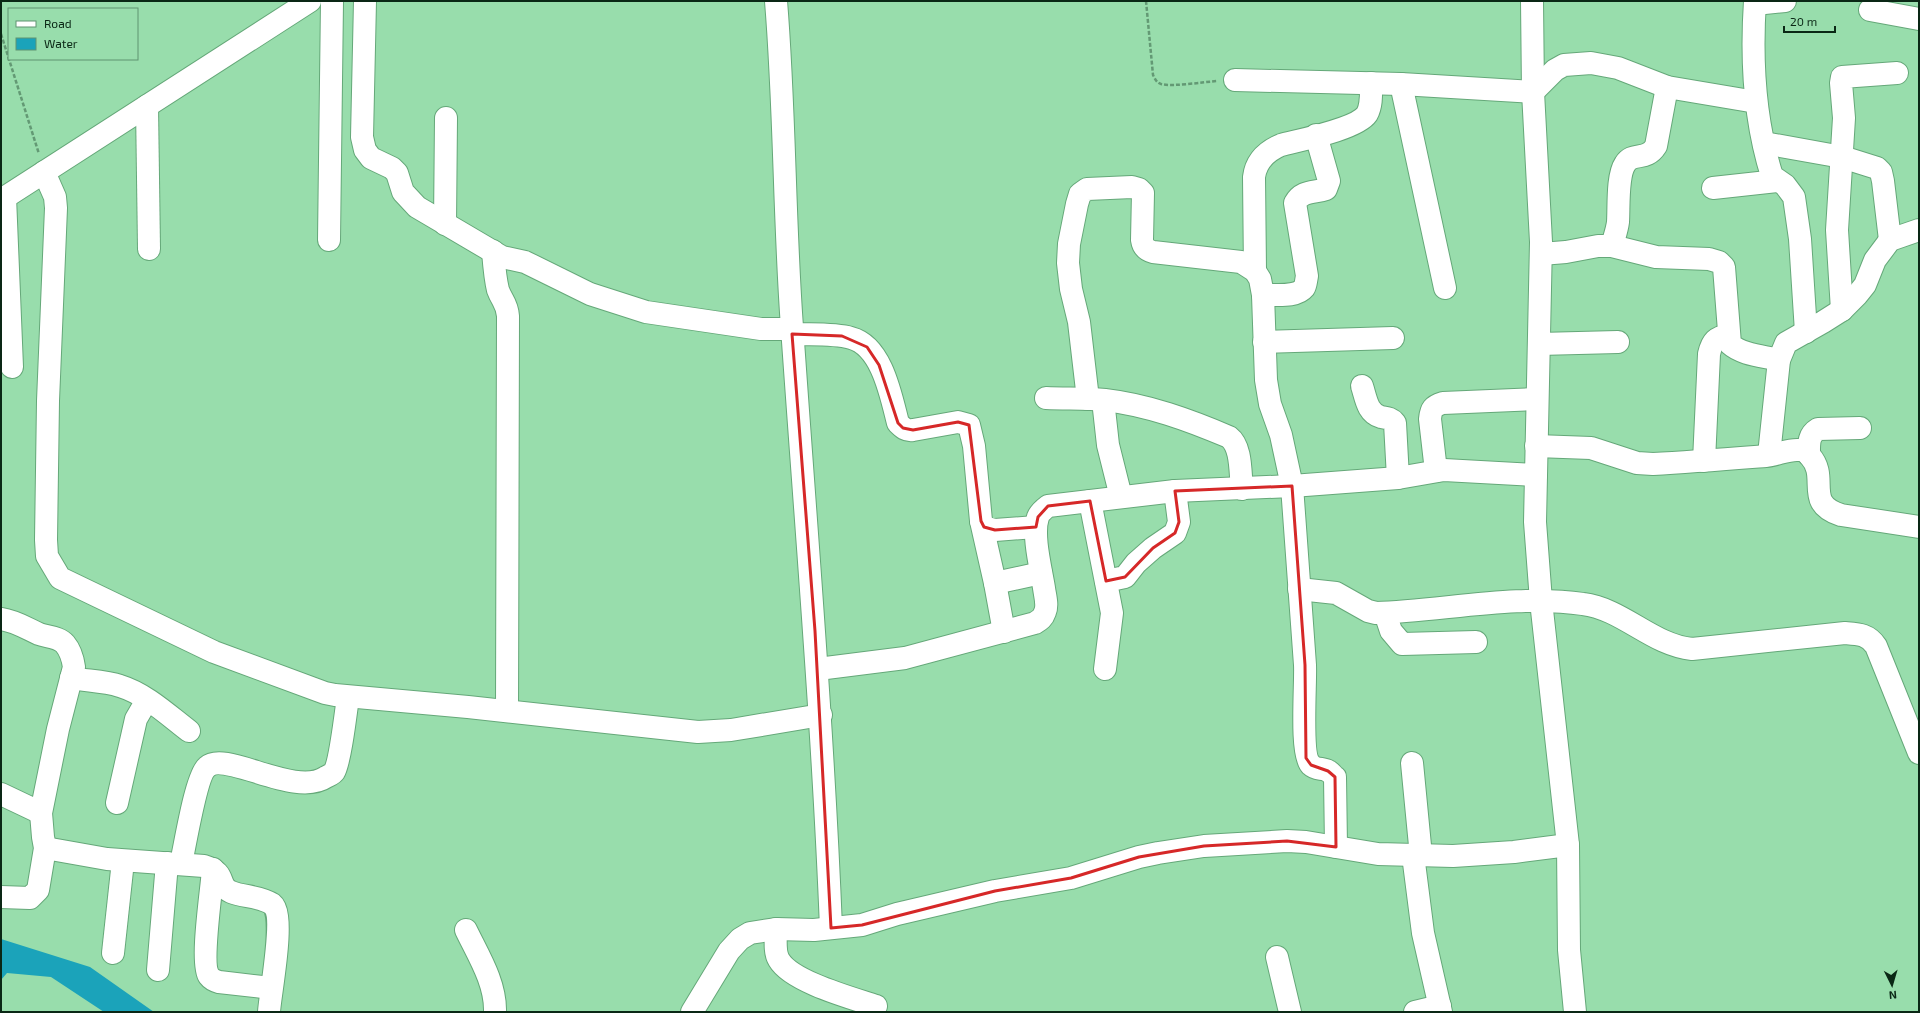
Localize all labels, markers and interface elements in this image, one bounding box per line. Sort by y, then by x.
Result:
legend [8,8,138,60]
scale bar [1784,8,1835,34]
text: 20 m [1790,14,1817,28]
text: Road [44,16,72,30]
text: Water [44,36,78,50]
north arrow [1872,965,1912,1005]
text: N [1888,989,1897,1002]

